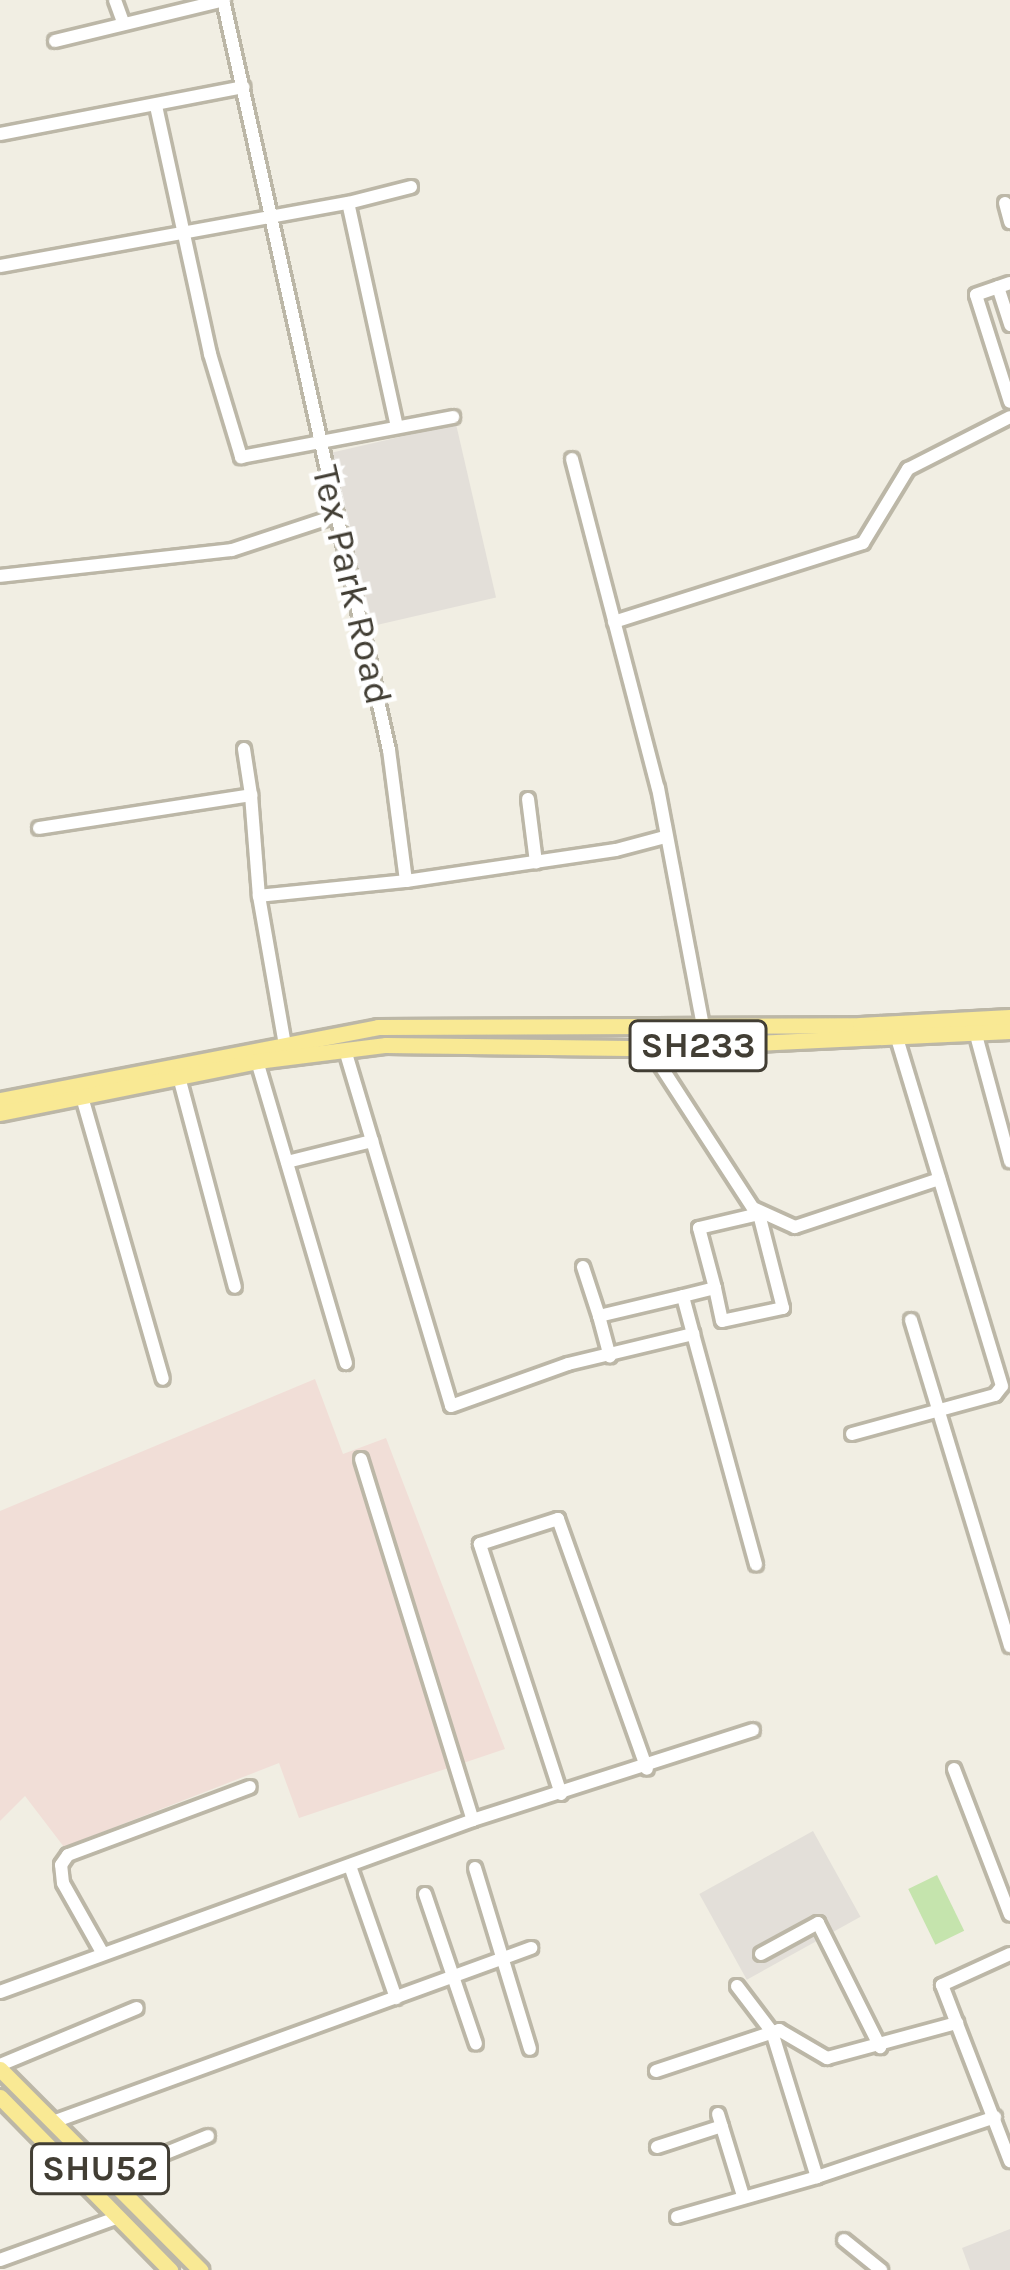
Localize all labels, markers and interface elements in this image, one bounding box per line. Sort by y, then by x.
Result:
street label: Tex Park Road [302,461,402,709]
road number: SH233 [626,1016,770,1076]
road number: SHU52 [28,2139,172,2199]

